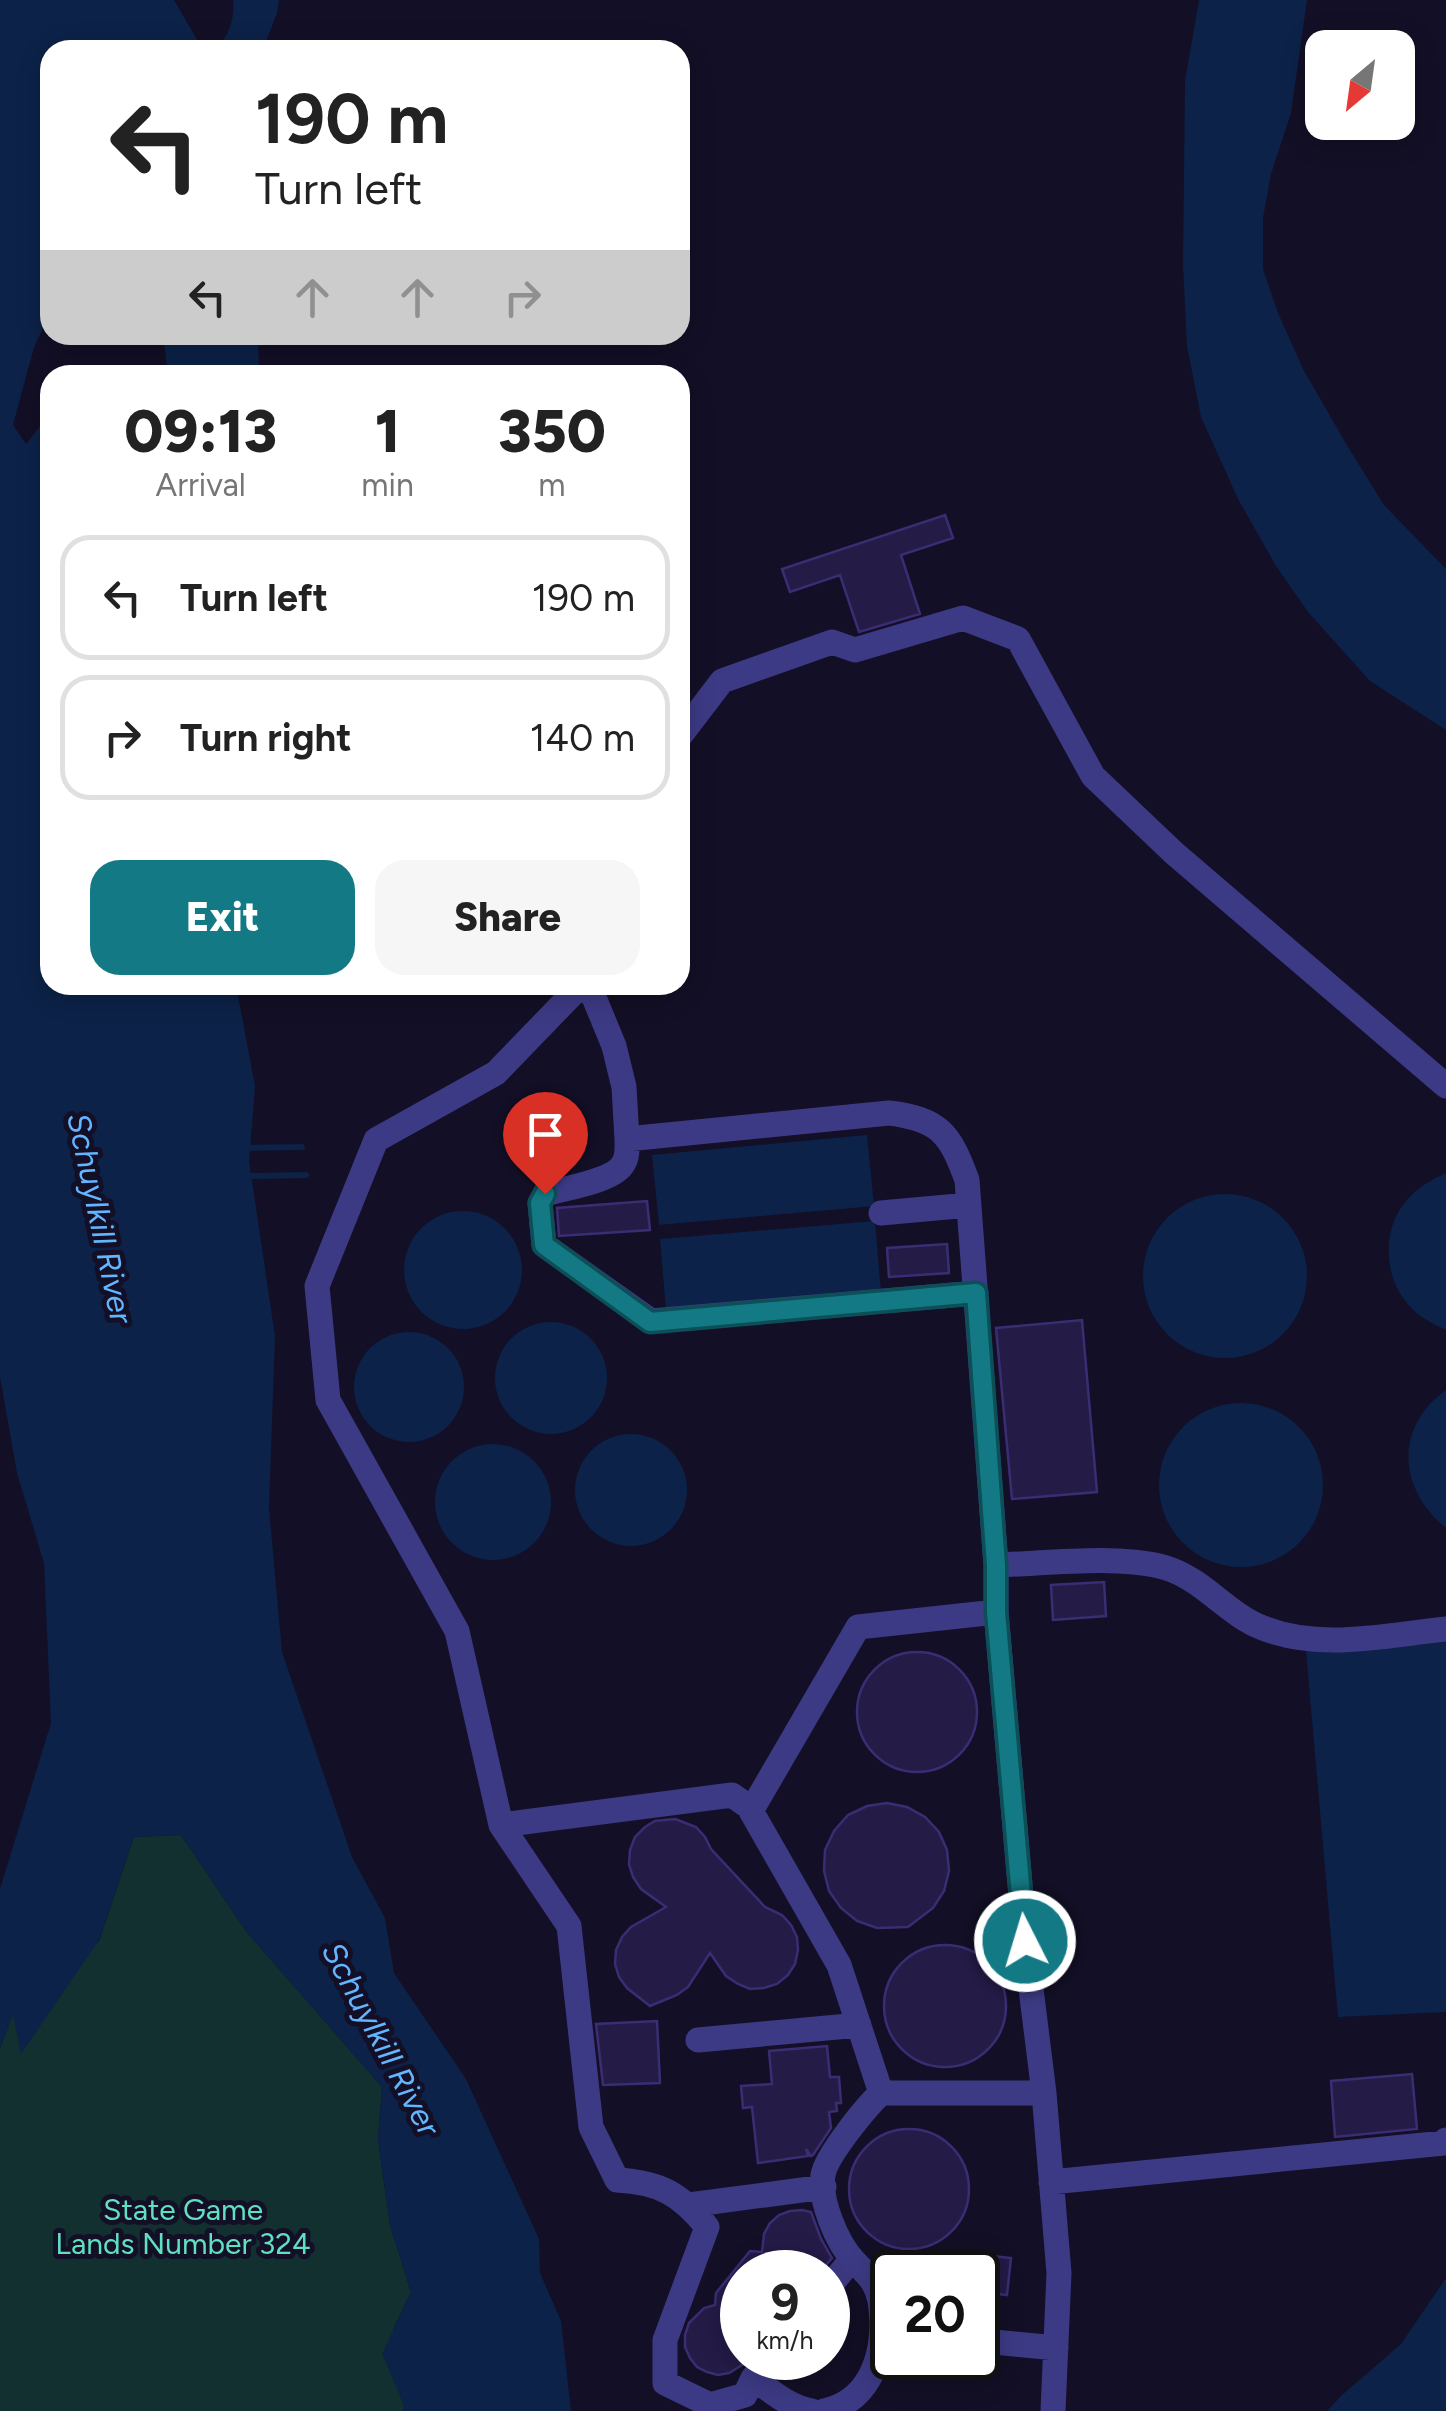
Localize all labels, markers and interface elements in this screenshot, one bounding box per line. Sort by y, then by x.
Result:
north arrow [1305,30,1415,140]
map controls [1305,30,1415,140]
text: 190 m [255,76,448,161]
icon: left [90,80,220,210]
text: Turn left [255,161,422,215]
icon: left [180,270,235,325]
icon: ahead [285,270,340,325]
icon: ahead [390,270,445,325]
icon: right [495,270,550,325]
text: 09:13 [124,395,277,467]
text: 1 [375,395,400,467]
text: 350 [498,395,606,467]
text: Arrival [155,466,246,504]
text: min [361,466,414,504]
text: m [538,466,566,504]
icon: left [95,570,150,625]
text: Turn left [180,575,328,621]
text: 190 m [532,575,635,621]
icon: right [95,710,150,765]
text: Turn right [180,715,352,761]
text: 140 m [530,715,635,761]
button: Exit [90,860,355,975]
button: Share [375,860,640,975]
pin [503,1092,588,1195]
icon: arrive [518,1107,573,1162]
water label: Schuylkill River [59,1109,141,1328]
position arrow [973,1889,1077,1993]
water label: Schuylkill River [314,1936,449,2143]
park label: State Game Lands Number 324 [55,2191,311,2262]
speed limit sign: 20 [870,2250,1000,2380]
text: 9 [770,2272,799,2333]
text: km/h [756,2325,814,2355]

